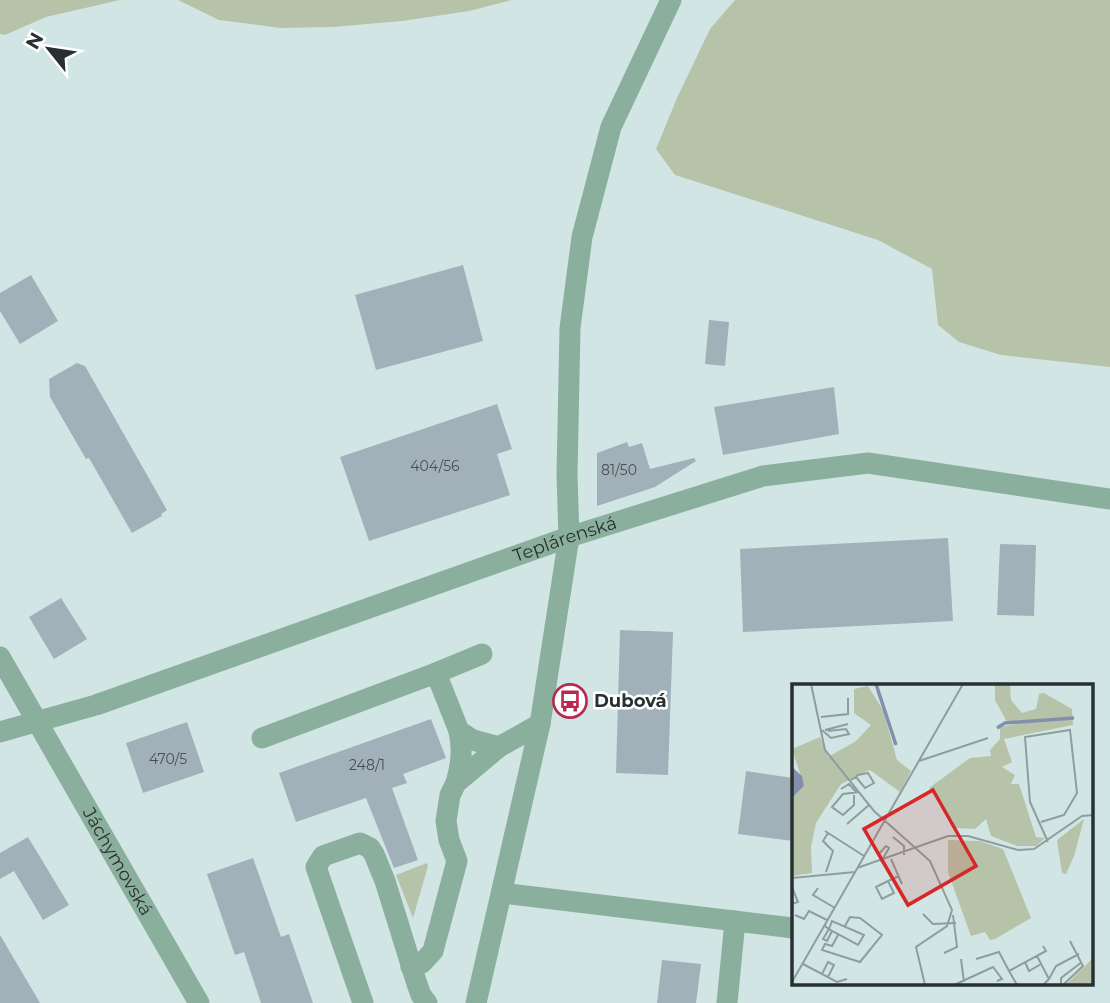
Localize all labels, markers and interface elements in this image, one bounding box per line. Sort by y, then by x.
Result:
north arrow [14,14,84,84]
text: N [21,28,49,53]
house number: 404/56 [410,457,460,475]
house number: 81/50 [601,461,637,479]
street label: Teplárenská [510,512,619,567]
bus stop icon: Dubová [551,682,589,720]
inset map [792,684,1092,986]
place label: Dubová [594,690,667,712]
house number: 470/5 [149,750,187,768]
house number: 248/1 [349,756,385,774]
street label: Jáchymovská [77,803,157,920]

